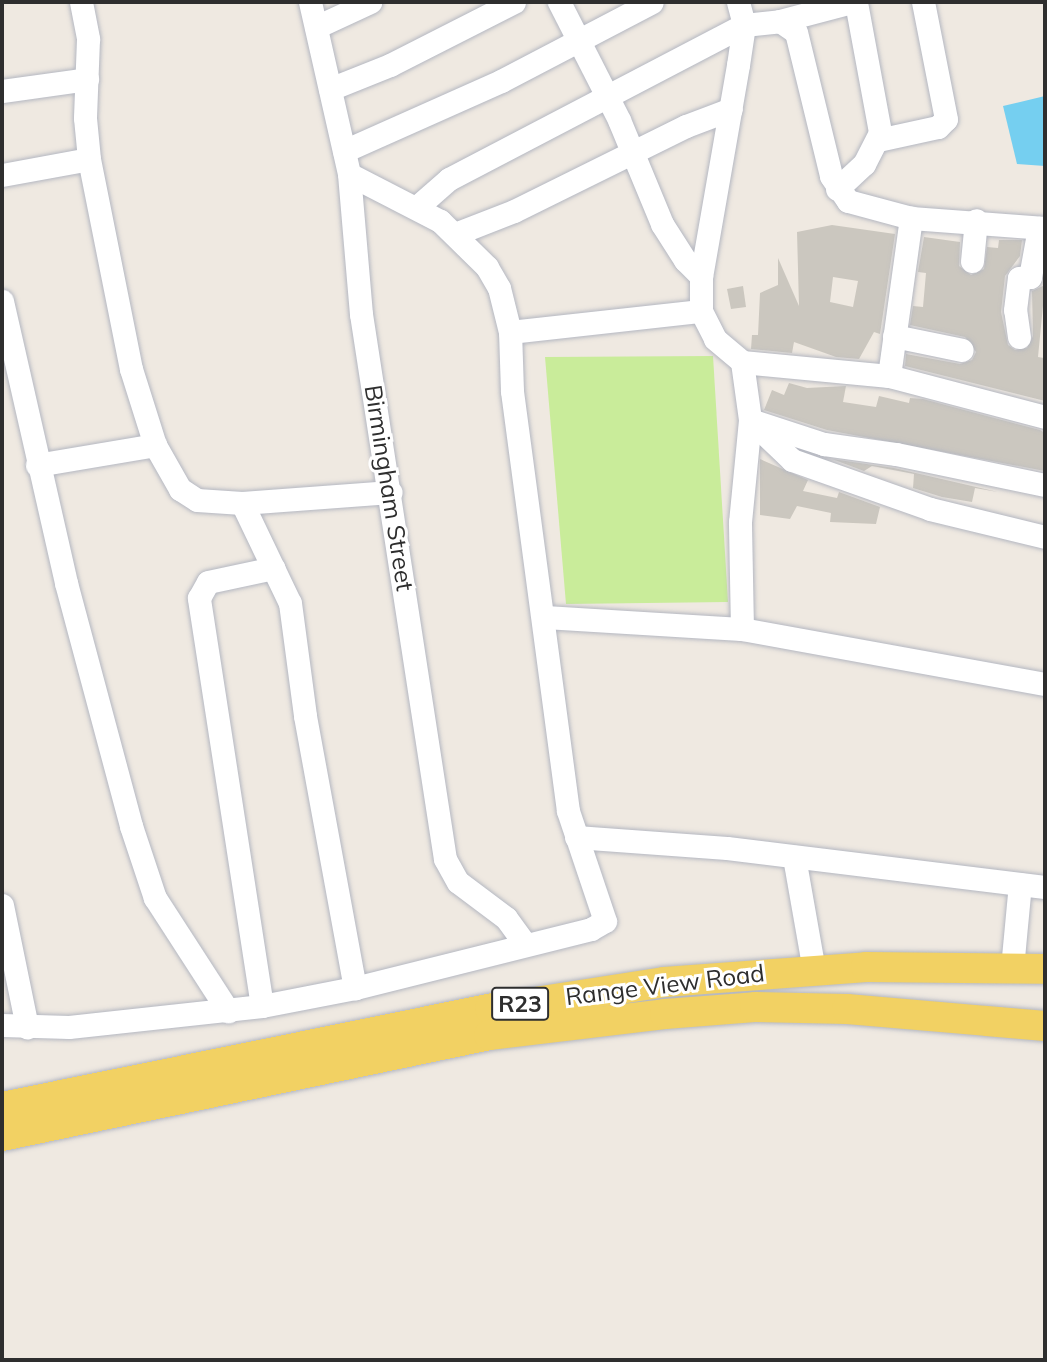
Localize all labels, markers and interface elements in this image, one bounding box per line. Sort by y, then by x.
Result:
street label: Birmingham Street [358,383,420,593]
street label: Range View Road [564,959,766,1011]
road number: R23 [490,984,550,1023]

